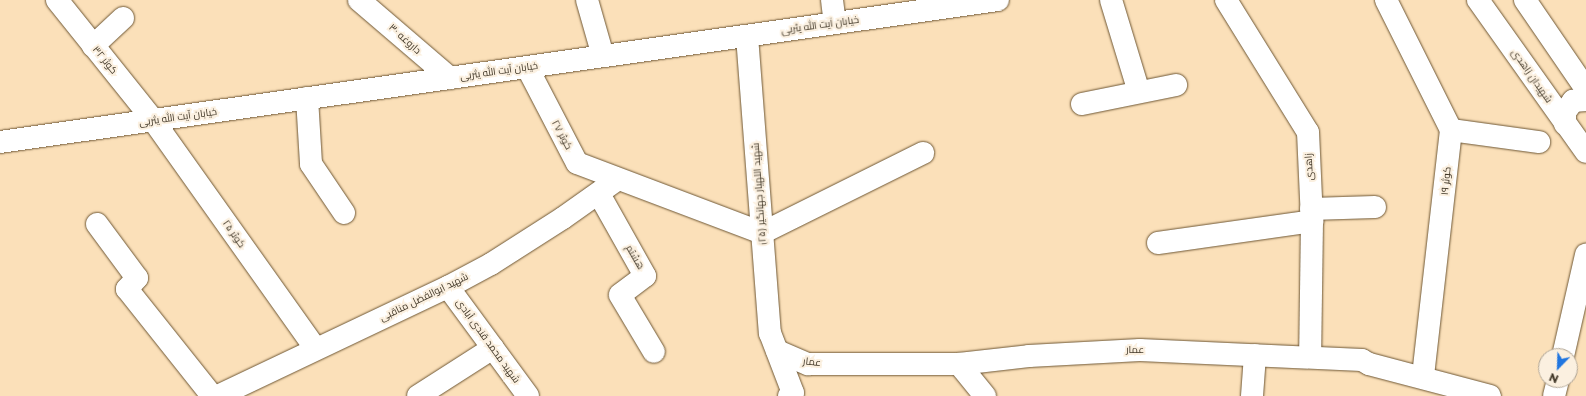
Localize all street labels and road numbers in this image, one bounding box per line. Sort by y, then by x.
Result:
street label: خیابان آیت الله یثربی [780,14,860,36]
street label: داروغه ۳۰ [386,21,424,57]
street label: کوثر ۳۲ [90,44,120,76]
street label: شهیدان زاهدی [1509,47,1555,105]
street label: خیابان آیت الله یثربی [459,60,539,82]
street label: خیابان آیت الله یثربی [138,106,218,128]
street label: کوثر ۲۷ [549,118,575,152]
street label: شهید اللهیار جهانگیر (۲۵) [749,142,769,246]
street label: زاهدی [1302,153,1316,181]
street label: کوثر ۱۹ [1439,166,1453,196]
street label: کوثر ۲۵ [220,218,248,250]
street label: هشتم [623,243,647,271]
street label: شهید ابوالفضل مناقبی [378,270,470,324]
street label: شهید محمد قندی آبادی [453,297,523,385]
street label: عمار [1126,344,1144,356]
street label: عمار [802,355,822,369]

